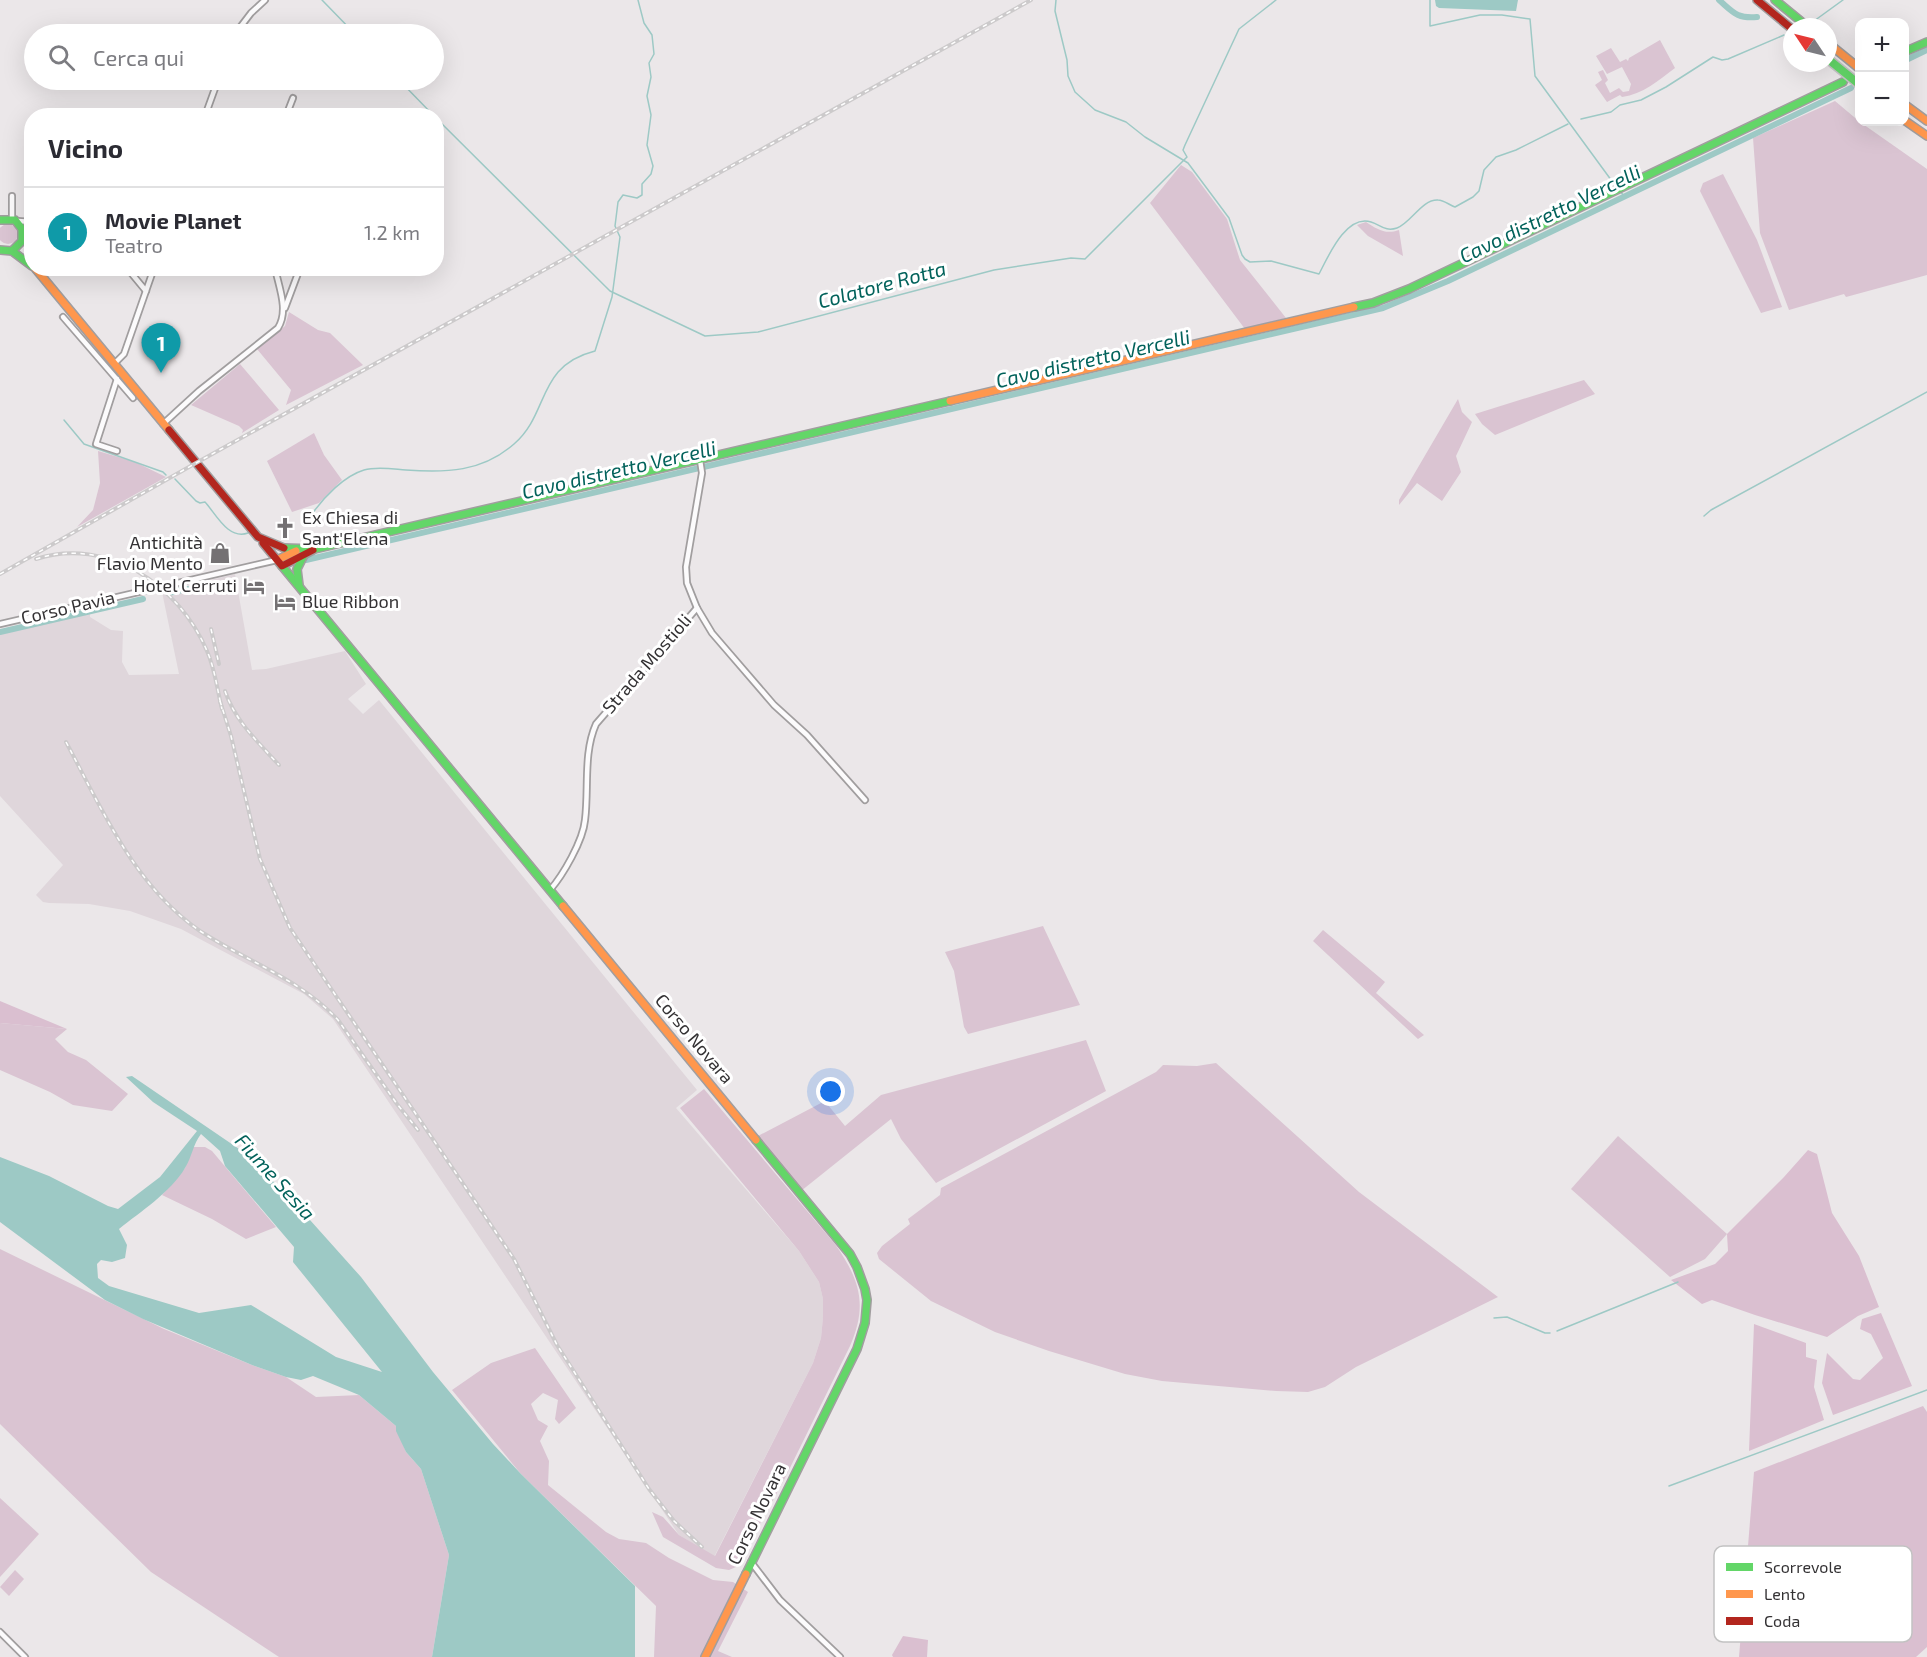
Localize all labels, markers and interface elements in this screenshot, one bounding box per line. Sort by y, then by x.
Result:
north arrow [1783,18,1837,72]
map controls [1855,18,1909,126]
button: + [1855,18,1909,72]
search box [24,24,444,90]
icon: search [45,41,78,74]
text: Cerca qui [93,44,184,70]
button: − [1855,72,1909,126]
text: Vicino [48,132,123,163]
water label: Cavo distretto Vercelli [1455,159,1644,267]
text: Movie Planet [105,207,242,233]
text: 1 [63,220,72,244]
text: 1.2 km [364,220,420,244]
text: Teatro [105,233,163,257]
water label: Colatore Rotta [815,255,948,313]
pin: 1 [142,324,180,373]
water label: Cavo distretto Vercelli [993,324,1192,392]
water label: Cavo distretto Vercelli [519,435,718,503]
place label: Ex Chiesa di Sant'Elena [302,506,398,549]
church icon: Ex Chiesa di Sant'Elena [273,516,297,540]
place label: Antichità Flavio Mento [97,531,203,574]
shop icon: Antichità Flavio Mento [208,541,232,565]
place label: Hotel Cerruti [133,574,237,596]
hotel icon: Hotel Cerruti [242,574,266,598]
street label: Corso Pavia [19,586,117,628]
hotel icon: Blue Ribbon [273,590,297,614]
place label: Blue Ribbon [302,590,399,612]
street label: Strada Mostioli [597,609,695,718]
street label: Corso Novara [651,989,739,1088]
your location [816,1077,845,1106]
water label: Fiume Sesia [231,1128,321,1225]
street label: Corso Novara [722,1459,790,1568]
legend [1714,1546,1912,1642]
text: Scorrevole [1764,1557,1842,1576]
text: Lento [1764,1584,1805,1603]
text: Coda [1764,1611,1800,1630]

